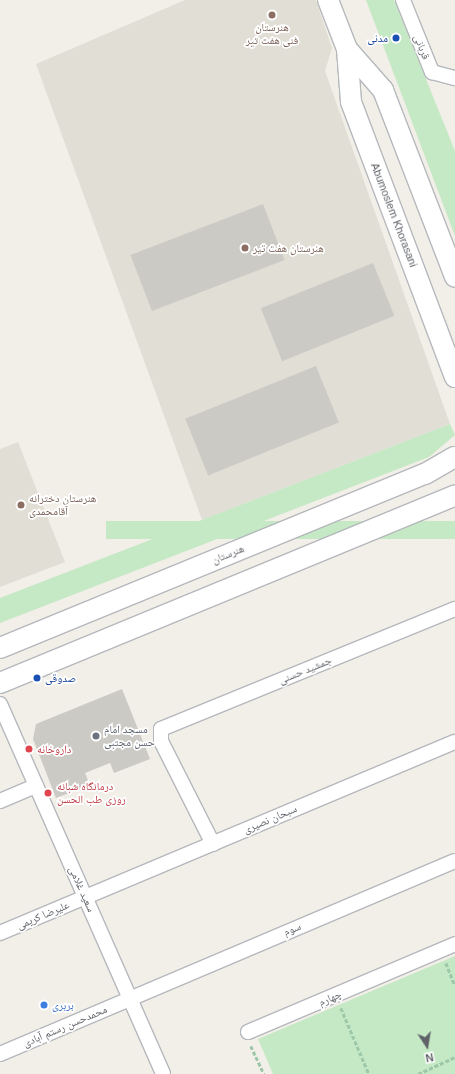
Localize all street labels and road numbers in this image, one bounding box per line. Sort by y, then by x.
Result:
street label: قربانی [411,33,433,61]
street label: Abumoslem Khorasani [368,161,420,269]
street label: هنرستان [210,542,246,566]
street label: جمشید حسنی [277,653,333,687]
street label: سبحان نصیری [241,802,299,836]
street label: سعید غلامی [66,864,98,914]
street label: علیرضا کریمی [15,898,71,932]
street label: سوم [281,919,303,939]
street label: چهارم [317,987,343,1009]
street label: محمدحسن رستم آبادی [21,1002,109,1050]

